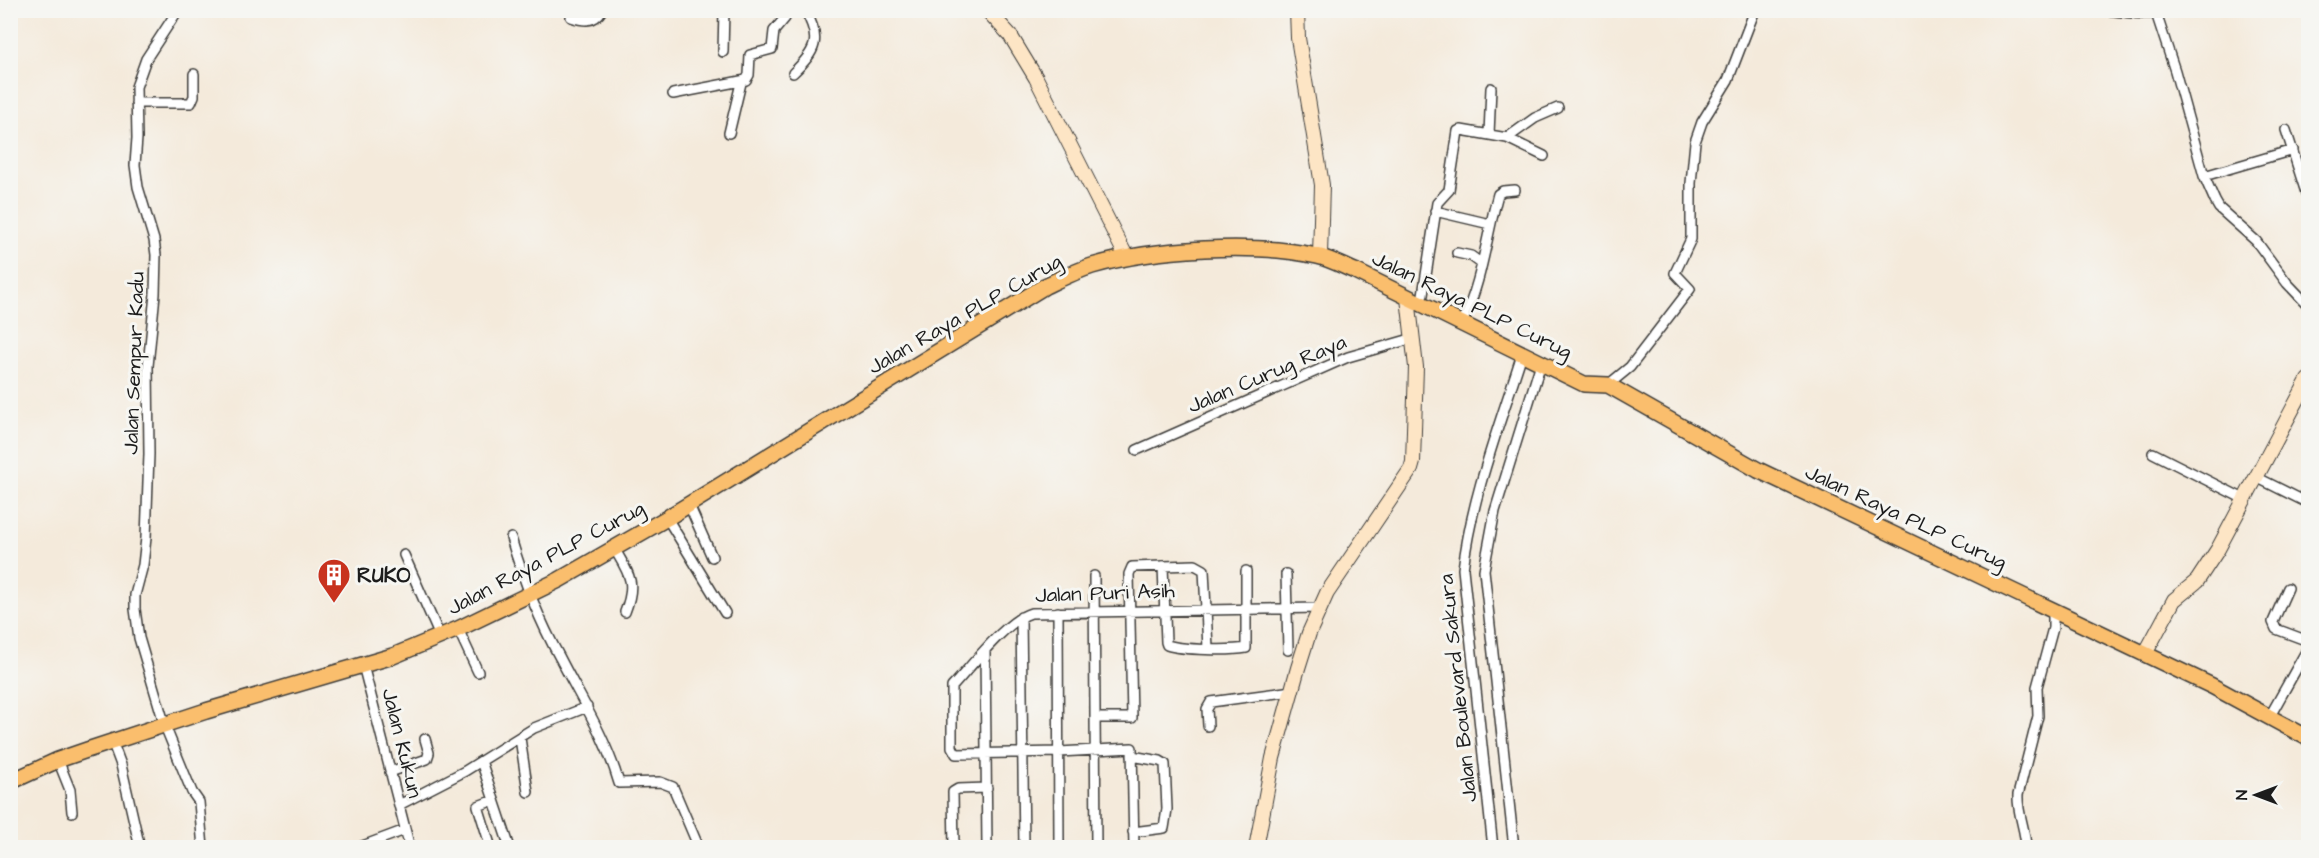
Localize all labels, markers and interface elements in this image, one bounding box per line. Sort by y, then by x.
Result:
street label: Jalan Raya PLP Curug [1366,244,1577,368]
street label: Jalan Raya PLP Curug [863,247,1068,383]
street label: Jalan Sempur Kadu [116,271,153,455]
street label: Jalan Curug Raya [1183,327,1352,422]
street label: Jalan Raya PLP Curug [1800,458,2012,578]
street label: Jalan Raya PLP Curug [442,494,651,624]
building icon: RUKO [316,557,352,604]
place label: RUKO [357,561,411,590]
street label: Jalan Boulevard Sakura [1432,572,1484,803]
street label: Jalan Puri Asih [1035,576,1176,610]
street label: Jalan Kukun [374,685,430,801]
north arrow [2226,765,2286,825]
text: N [2231,790,2253,800]

